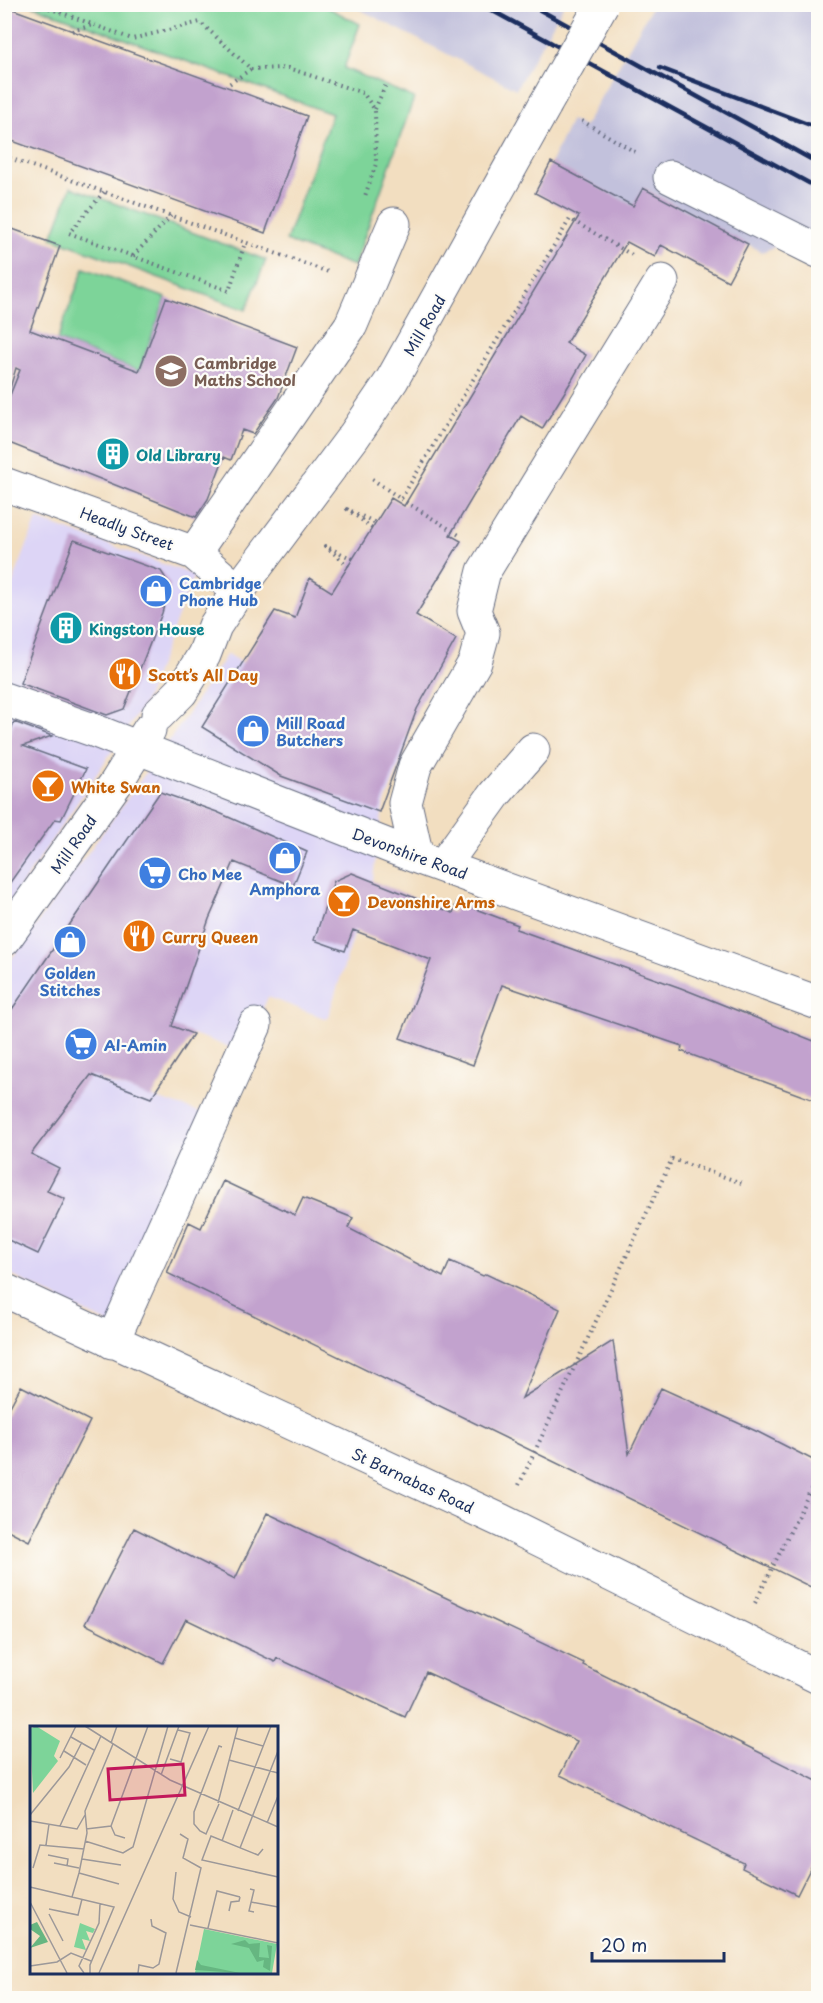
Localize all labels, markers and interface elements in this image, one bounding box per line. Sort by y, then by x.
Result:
street label: Mill Road [397,290,451,360]
place label: Cambridge Maths School [194,351,296,391]
school or university icon: Cambridge Maths School [153,353,189,389]
building icon: Old Library [95,436,131,472]
place label: Old Library [136,443,221,466]
street label: Headly Street [77,500,177,556]
place label: Cambridge Phone Hub [179,571,262,611]
shop icon: Cambridge Phone Hub [138,573,174,609]
building icon: Kingston House [48,610,84,646]
place label: Kingston House [89,617,205,640]
restaurant icon: Scott’s All Day [107,656,143,692]
place label: Scott’s All Day [148,663,259,686]
place label: Mill Road Butchers [276,711,345,751]
shop icon: Mill Road Butchers [235,713,271,749]
bar icon: White Swan [30,768,66,804]
place label: White Swan [71,775,161,798]
street label: Mill Road [44,810,102,878]
street label: Devonshire Road [349,821,471,885]
shop icon: Amphora [267,840,303,876]
supermarket icon: Cho Mee [137,855,173,891]
place label: Cho Mee [178,862,243,885]
place label: Amphora [250,877,321,900]
bar icon: Devonshire Arms [326,883,362,919]
place label: Devonshire Arms [367,890,495,913]
restaurant icon: Curry Queen [121,918,157,954]
shop icon: Golden Stitches [52,924,88,960]
place label: Curry Queen [162,925,259,948]
place label: Golden Stitches [40,961,100,1001]
supermarket icon: Al-Amin [63,1026,99,1062]
place label: Al-Amin [104,1033,167,1056]
street label: St Barnabas Road [348,1442,478,1519]
inset map [30,1726,278,1973]
scale bar [592,1925,724,1963]
text: 20 m [601,1931,647,1958]

